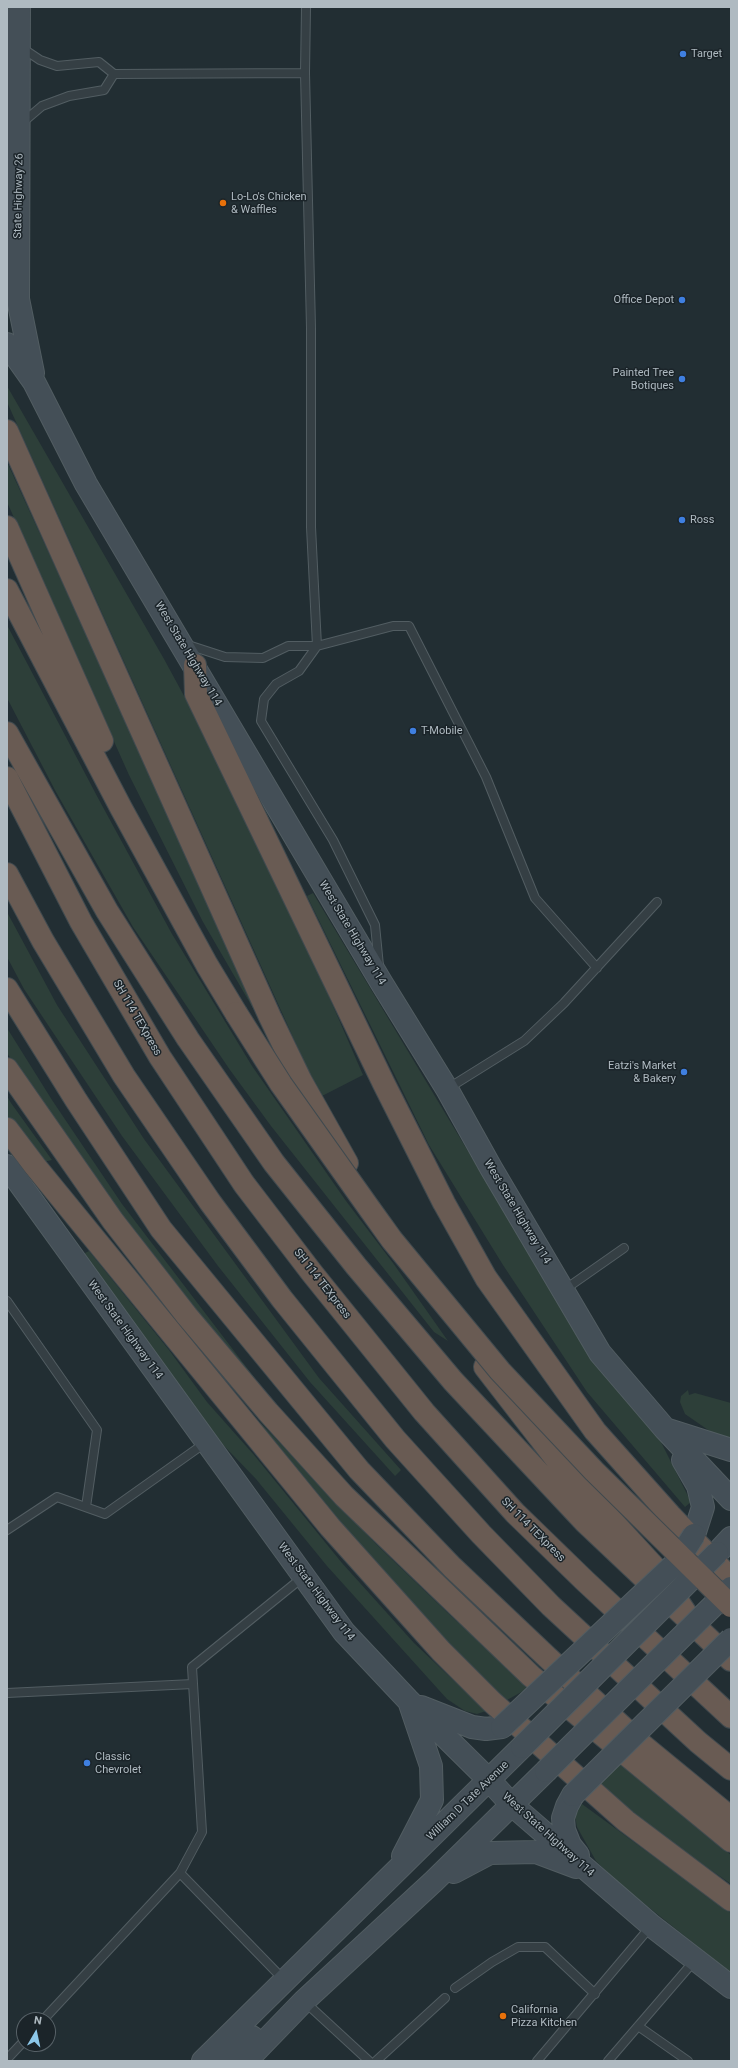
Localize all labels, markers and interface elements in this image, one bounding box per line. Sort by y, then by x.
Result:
place label: Target [691,47,722,61]
marker: Target [678,49,688,59]
street label: State Highway 26 [12,153,26,239]
place label: Lo-Lo's Chicken & Waffles [231,190,307,216]
marker: Lo-Lo's Chicken & Waffles [218,198,228,208]
place label: Office Depot [614,293,674,307]
marker: Office Depot [677,295,687,305]
place label: Painted Tree Botiques [613,366,674,392]
marker: Painted Tree Botiques [677,374,687,384]
place label: Ross [690,513,714,527]
marker: Ross [677,515,687,525]
street label: West State Highway 114 [152,600,224,708]
place label: T-Mobile [421,724,463,738]
marker: T-Mobile [408,726,418,736]
street label: West State Highway 114 [316,879,388,987]
street label: SH 114 TEXpress [110,978,164,1058]
place label: Eatzi's Market & Bakery [608,1059,676,1085]
marker: Eatzi's Market & Bakery [679,1067,689,1077]
street label: West State Highway 114 [481,1158,553,1266]
street label: SH 114 TEXpress [291,1246,353,1322]
street label: West State Highway 114 [85,1278,165,1382]
street label: SH 114 TEXpress [498,1495,568,1565]
street label: West State Highway 114 [275,1540,357,1644]
place label: Classic Chevrolet [95,1750,141,1776]
marker: Classic Chevrolet [82,1758,92,1768]
street label: William D Tate Avenue [424,1758,512,1844]
street label: West State Highway 114 [499,1790,597,1880]
place label: California Pizza Kitchen [511,2003,577,2029]
marker: California Pizza Kitchen [498,2011,508,2021]
north arrow [16,2012,56,2052]
text: N [33,2014,43,2028]

